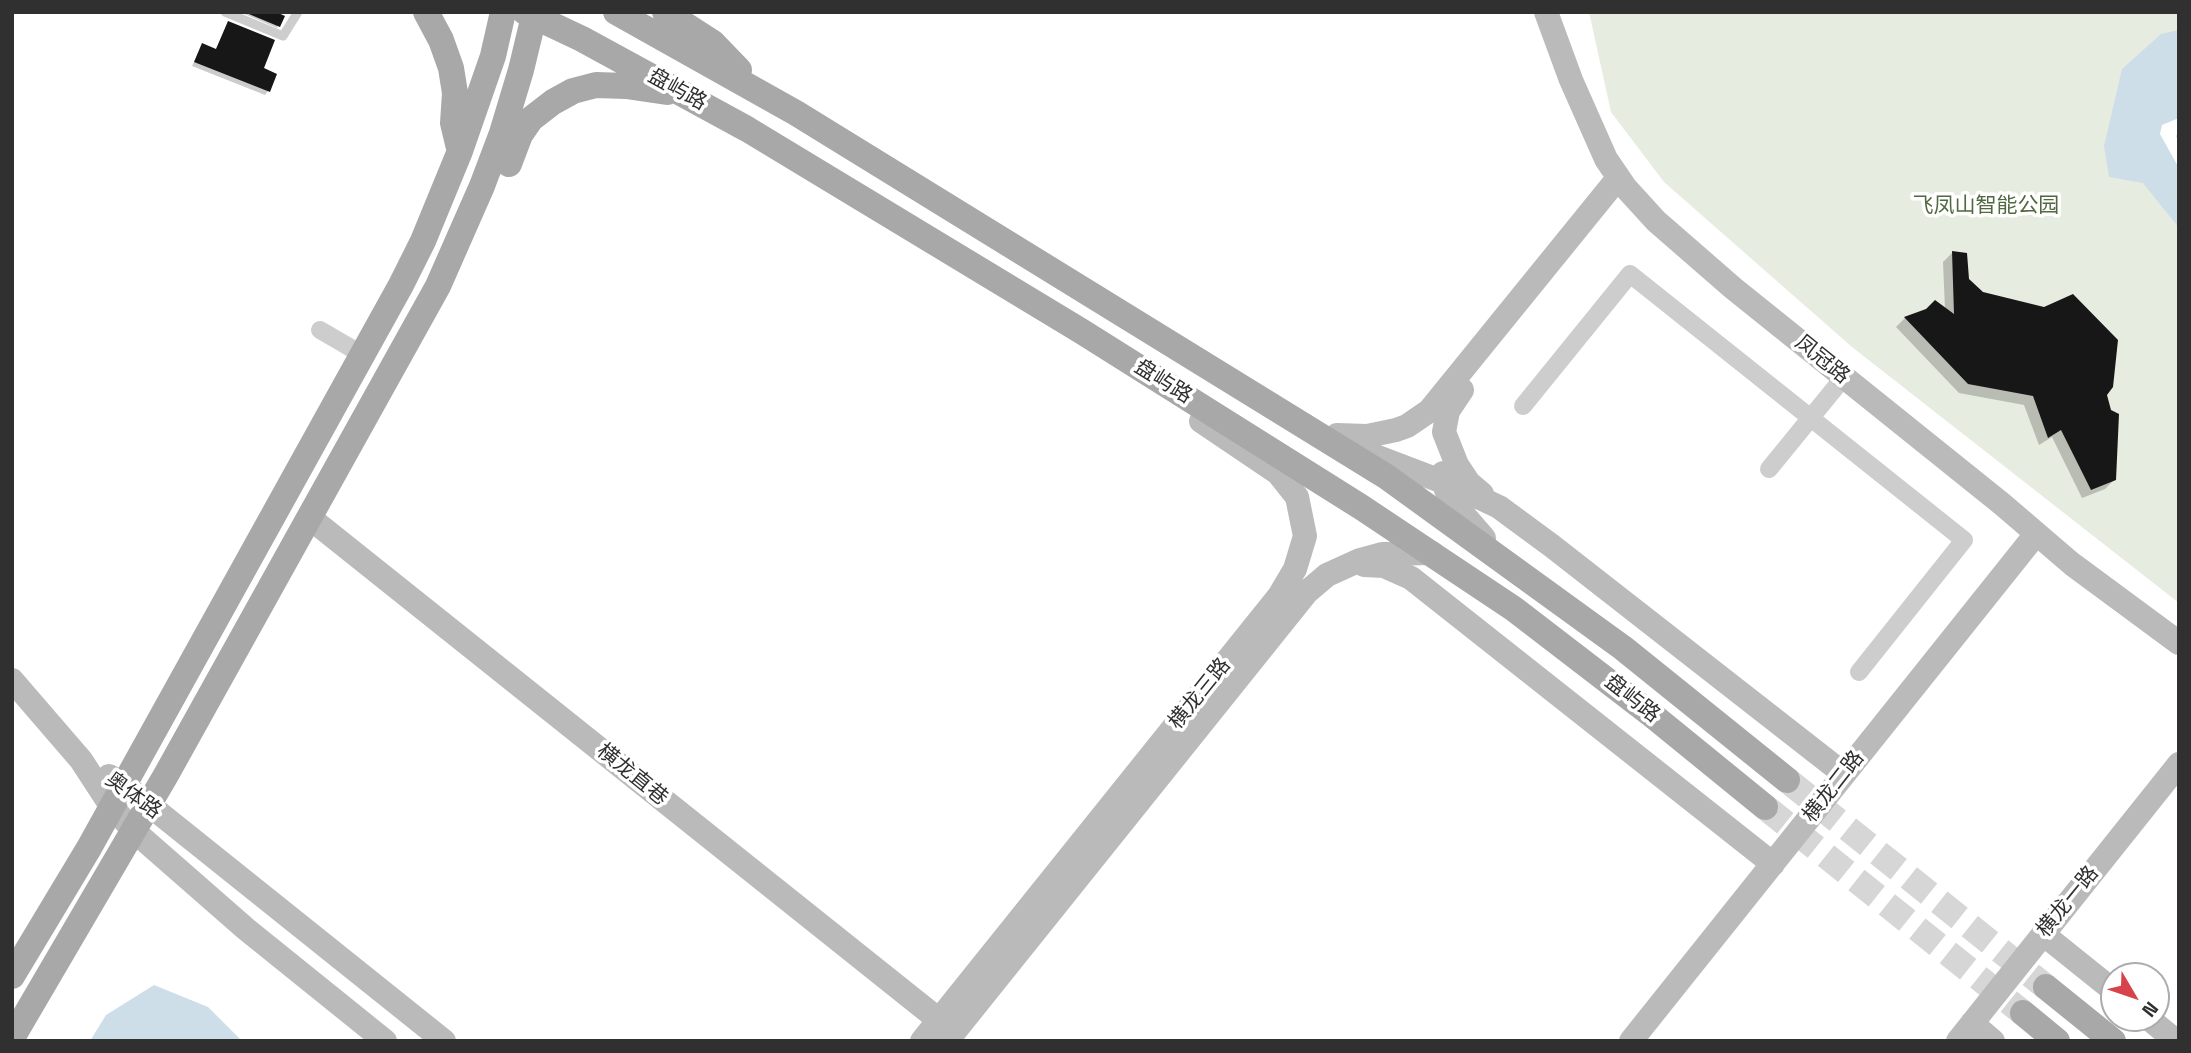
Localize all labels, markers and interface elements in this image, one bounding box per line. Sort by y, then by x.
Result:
street label: 盘屿路 [643,64,711,116]
park label: 飞凤山智能公园 [1913,193,2059,219]
street label: 凤冠路 [1790,330,1854,390]
street label: 盘屿路 [1130,355,1196,409]
street label: 横龙三路 [1164,653,1236,735]
street label: 盘屿路 [1599,670,1665,728]
street label: 横龙直巷 [591,739,673,811]
street label: 横龙二路 [1798,746,1870,828]
street label: 奥体路 [100,767,166,825]
street label: 横龙一路 [2032,861,2104,943]
north arrow [2100,962,2170,1032]
text: N [2136,996,2164,1022]

